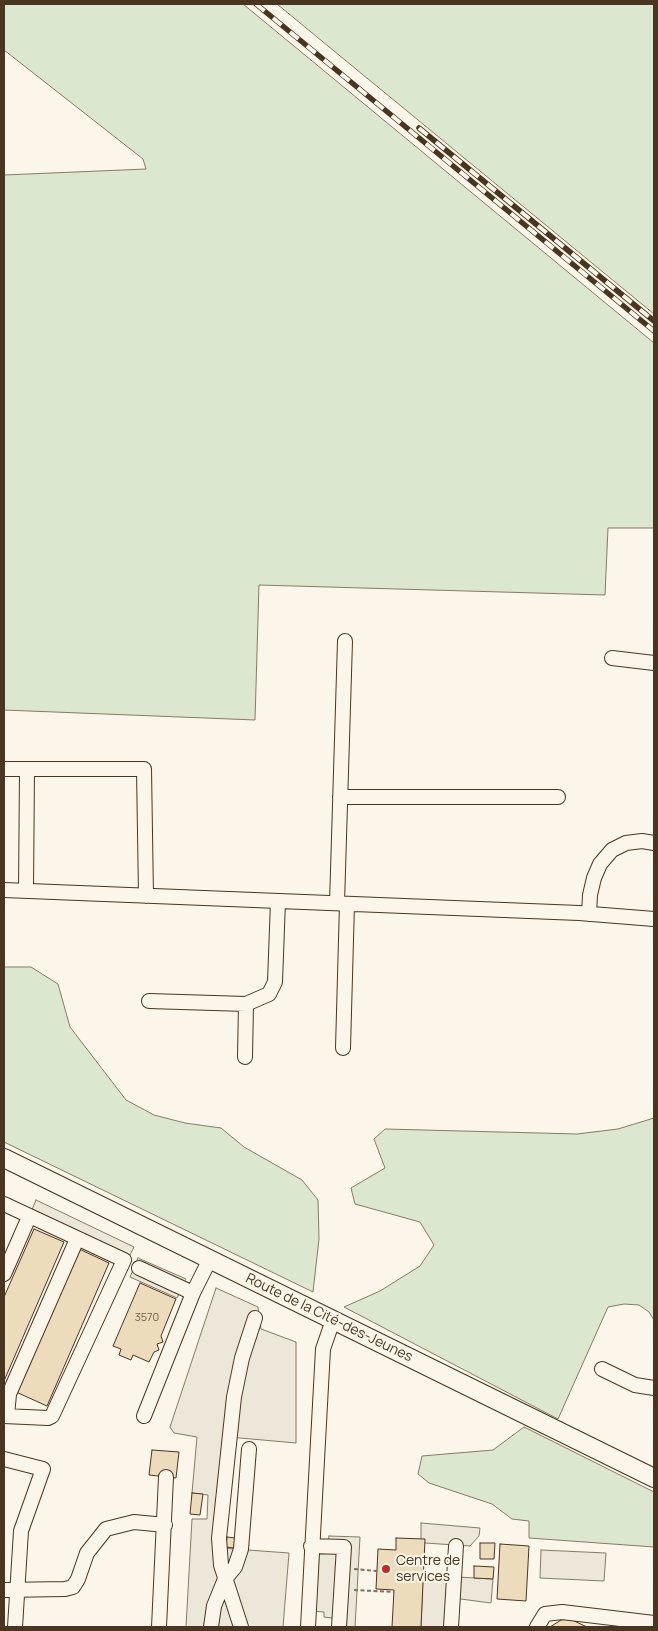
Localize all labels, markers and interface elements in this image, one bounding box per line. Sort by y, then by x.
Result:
street label: Route de la Cité-des-Jeunes [243,1270,415,1366]
house number: 3570 [135,1311,159,1325]
place label: Centre de services [396,1553,460,1585]
marker: Centre de services [380,1563,392,1575]

